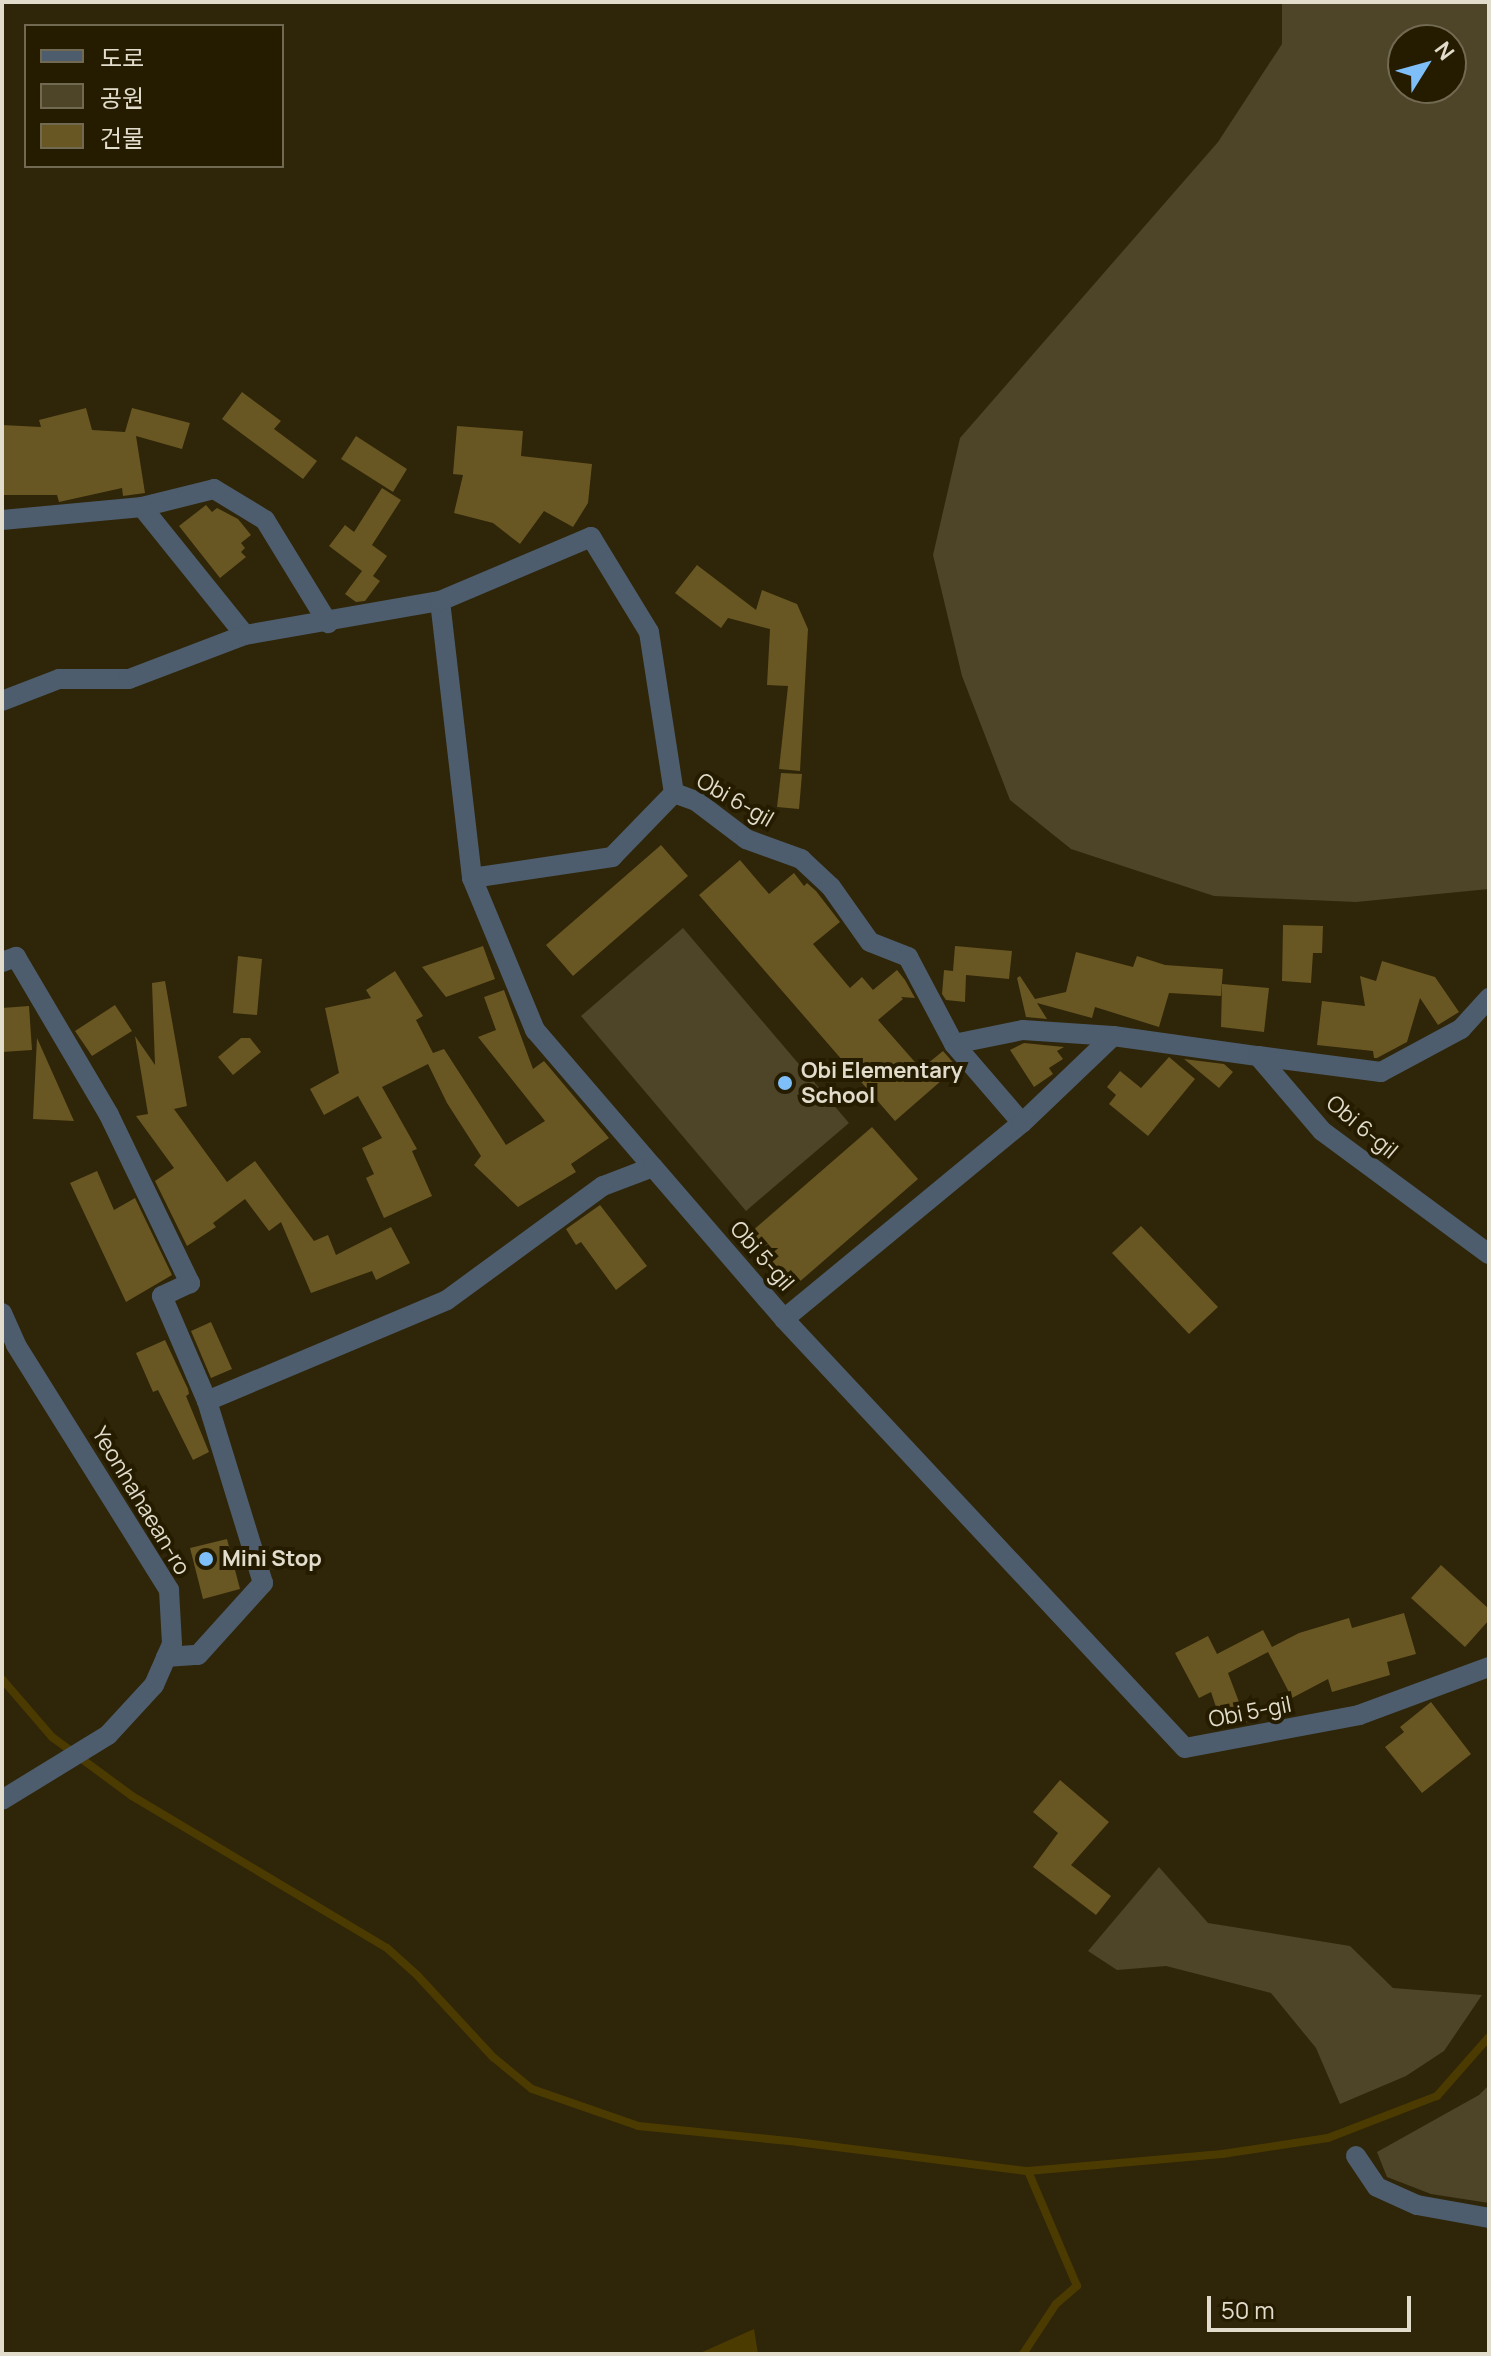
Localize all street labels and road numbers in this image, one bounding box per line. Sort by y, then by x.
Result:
street label: Obi 6-gil [692,767,778,833]
street label: Obi 6-gil [1321,1090,1403,1164]
street label: Obi 5-gil [725,1216,799,1296]
street label: Yeonhahaean-ro [86,1422,196,1580]
street label: Obi 5-gil [1206,1691,1294,1733]

